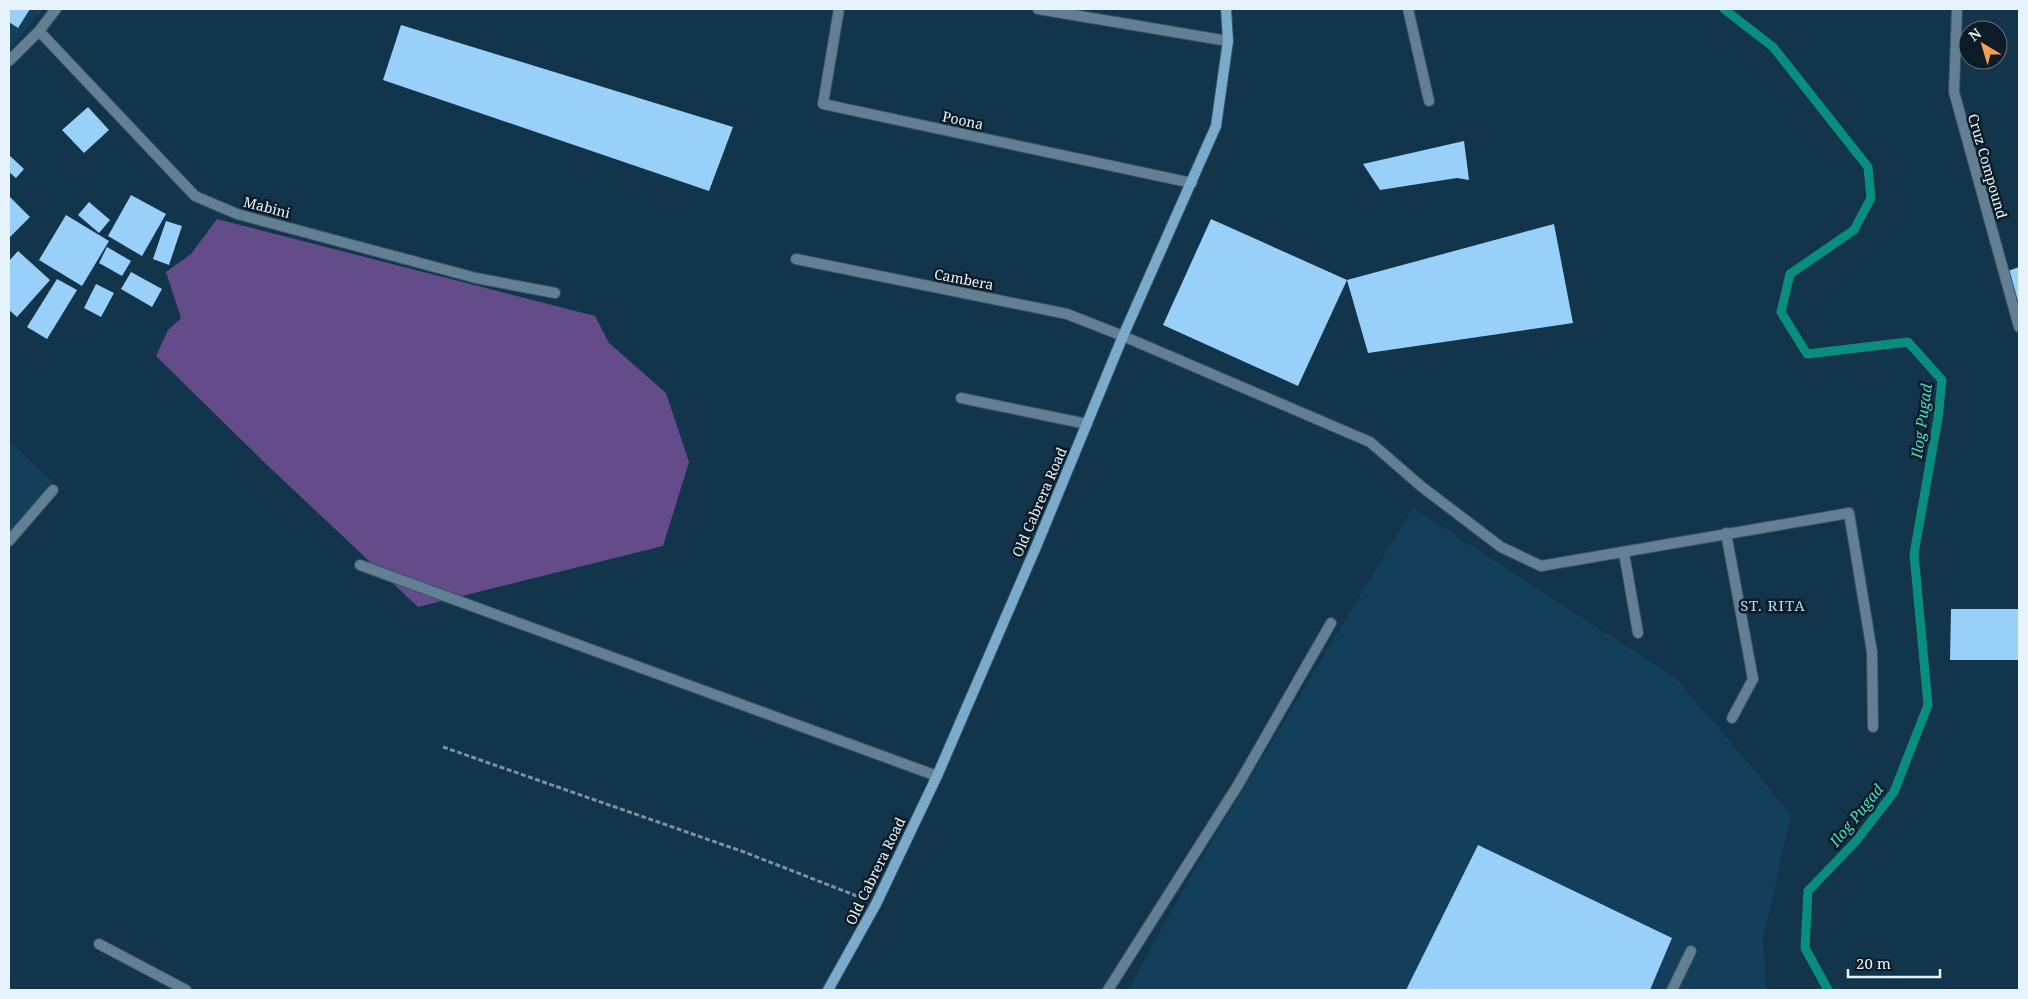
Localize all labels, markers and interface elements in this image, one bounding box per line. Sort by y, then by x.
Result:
north arrow [1958,20,2008,70]
text: N [1964,23,1985,45]
street label: Poona [941,106,985,134]
street label: Cruz Compound [1964,111,2012,221]
street label: Mabini [242,192,293,222]
street label: Cambera [933,264,995,294]
water label: Ilog Pugad [1906,382,1936,460]
street label: Old Cabrera Road [1007,444,1071,560]
district label: ST. RITA [1740,595,1806,615]
water label: Ilog Pugad [1824,779,1888,851]
street label: Old Cabrera Road [841,814,910,928]
scale bar [1848,946,1940,978]
text: 20 m [1856,953,1891,973]

